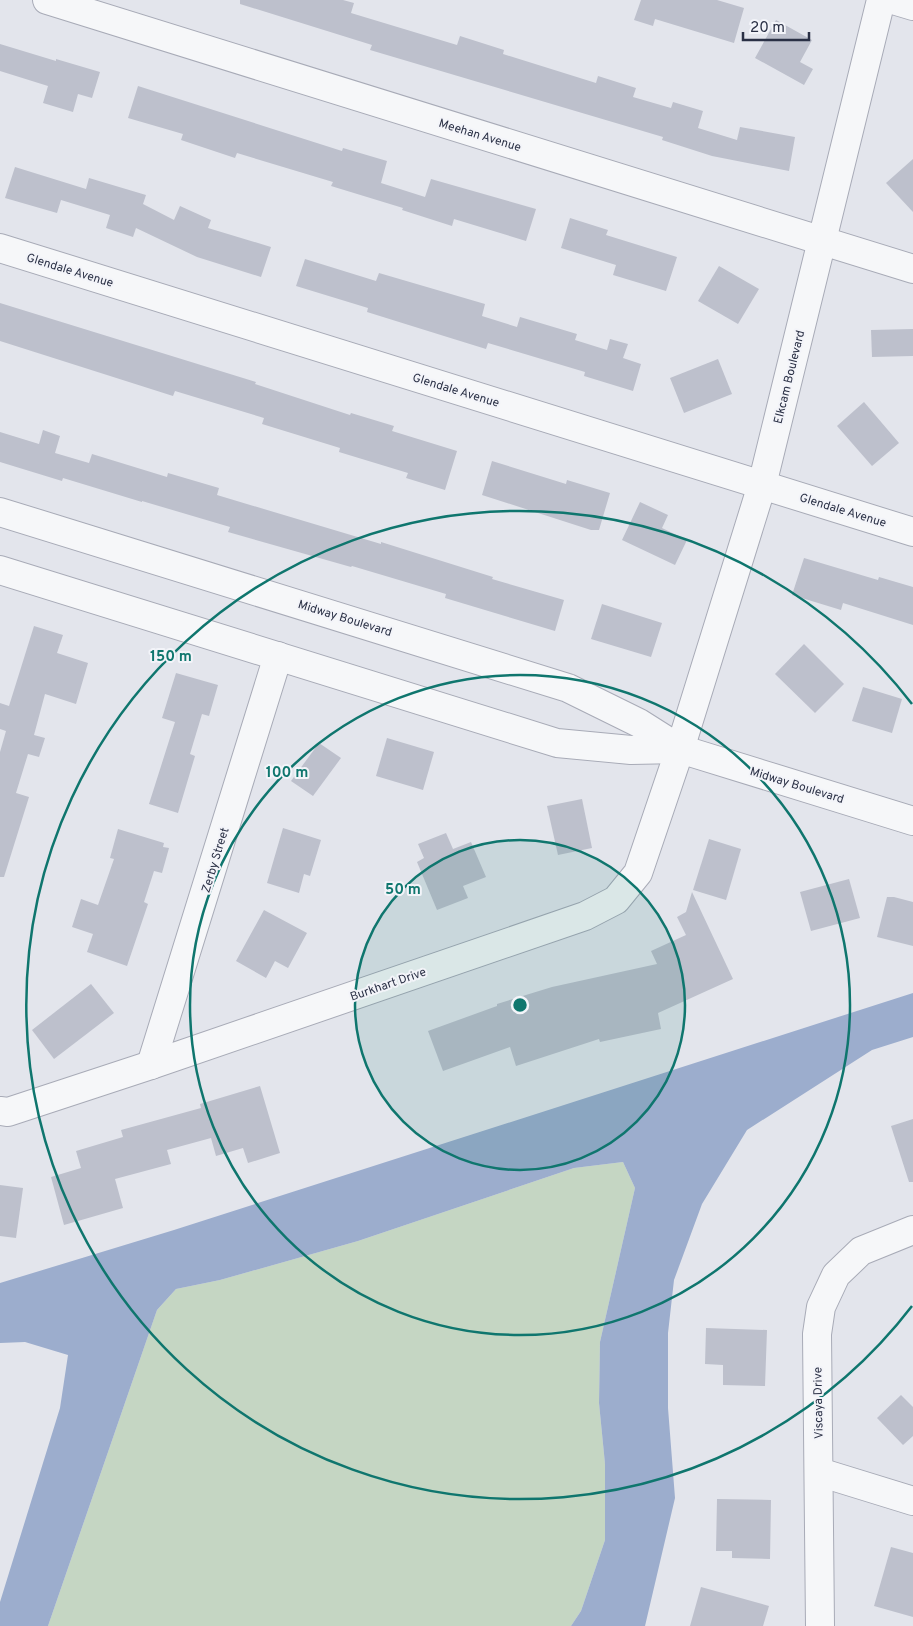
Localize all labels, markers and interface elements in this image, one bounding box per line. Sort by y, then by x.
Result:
scale bar [743,10,809,42]
text: 20 m [750,19,785,38]
street label: Meehan Avenue [437,116,523,156]
street label: Glendale Avenue [24,250,115,292]
street label: Elkcam Boulevard [771,329,809,426]
street label: Glendale Avenue [410,370,501,412]
street label: Glendale Avenue [797,490,888,532]
street label: Midway Boulevard [296,597,394,641]
text: 150 m [150,648,192,667]
text: 100 m [266,764,308,783]
street label: Midway Boulevard [748,764,846,808]
street label: Zerby Street [198,826,233,895]
text: 50 m [385,881,421,900]
street label: Burkhart Drive [348,964,429,1005]
centre of rings [511,996,529,1014]
street label: Viscaya Drive [810,1367,828,1439]

